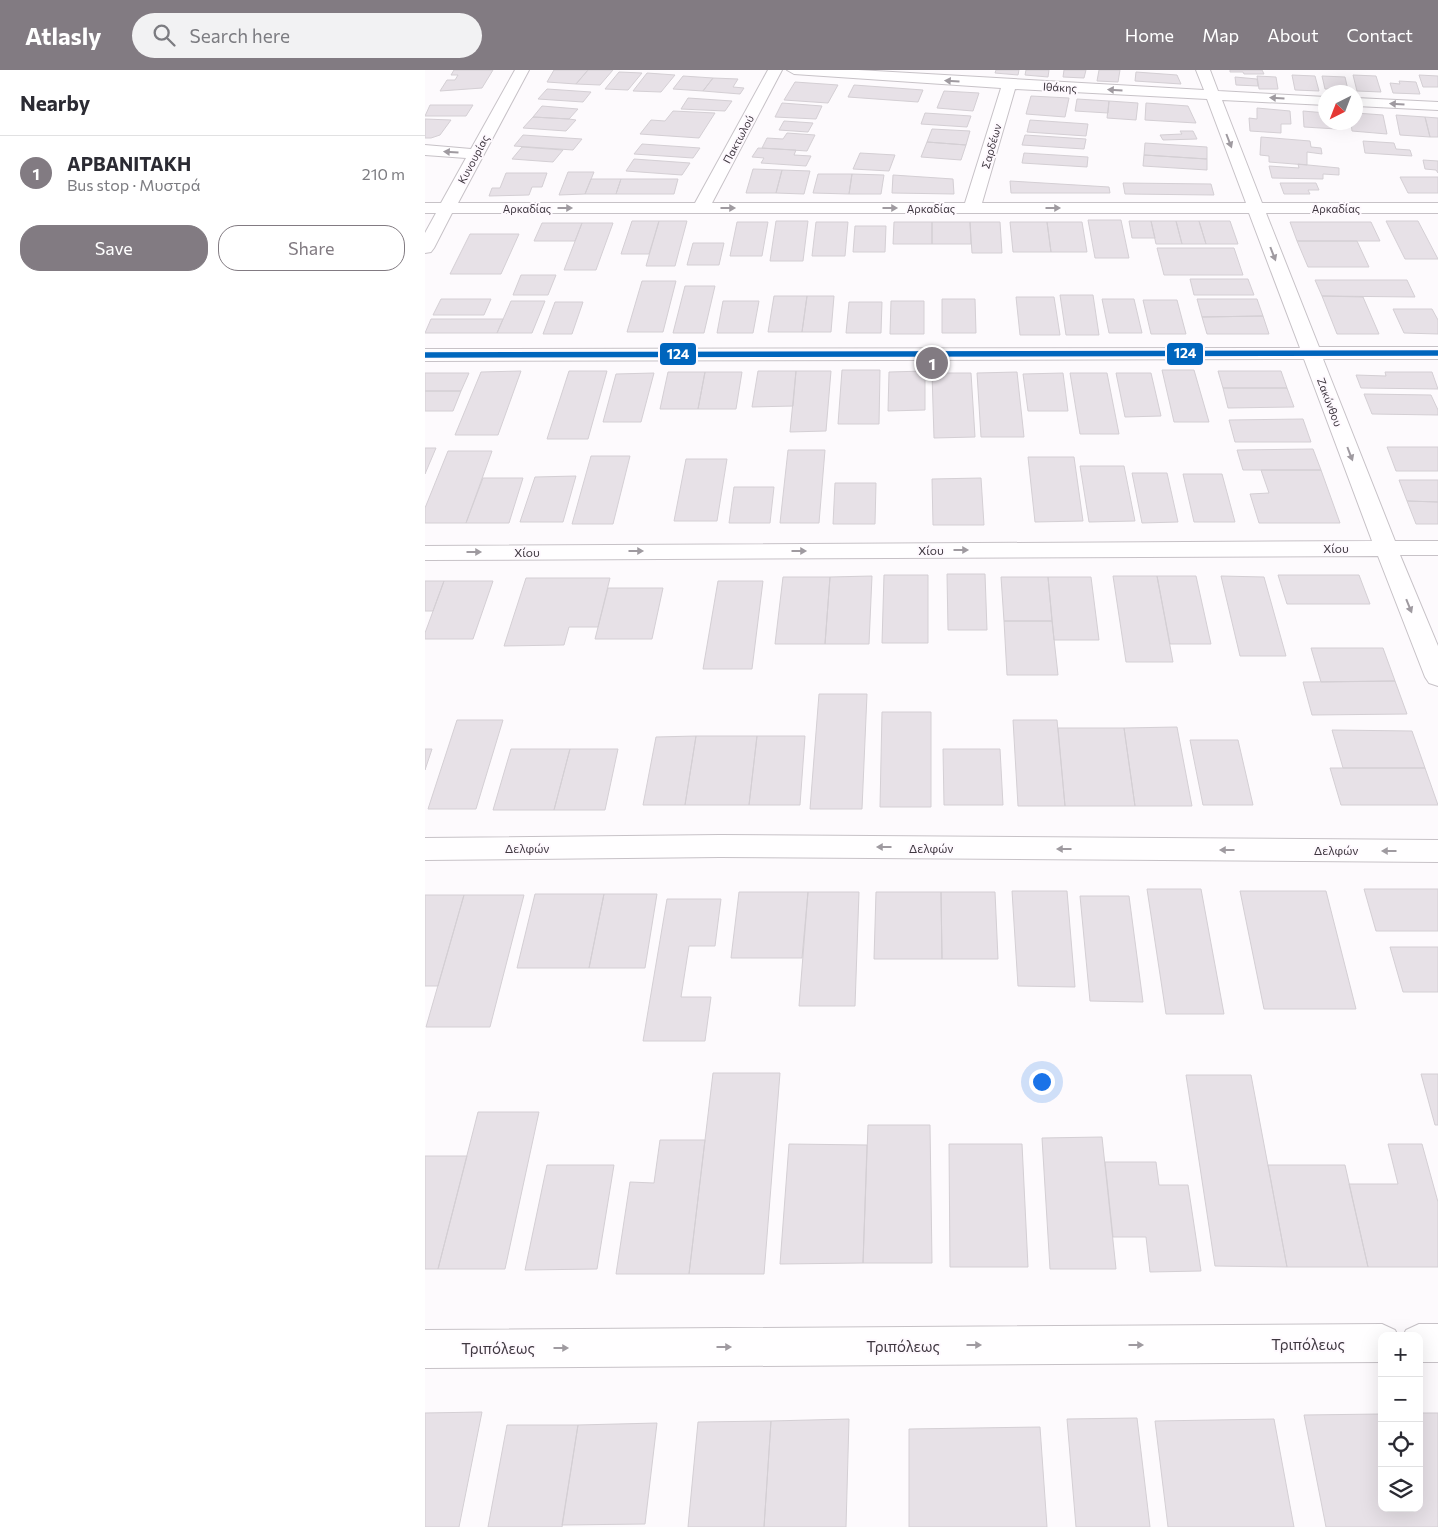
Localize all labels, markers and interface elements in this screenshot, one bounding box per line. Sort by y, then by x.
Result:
search box [132,13,482,58]
text: Atlasly [25,21,102,50]
icon: search [150,21,178,49]
text: Search here [190,24,290,47]
text: Home [1125,24,1174,46]
text: Map [1202,24,1239,46]
text: About [1267,24,1319,46]
text: Contact [1347,24,1413,46]
one-way arrow [944,76,960,84]
street label: Ιθάκης [1043,80,1077,94]
north arrow [1318,85,1363,130]
one-way arrow [1106,86,1122,94]
text: Nearby [20,90,90,115]
one-way arrow [1269,94,1285,102]
one-way arrow [1388,100,1404,108]
street label: Πακτωλού [720,113,756,165]
street label: Σαρδέων [978,122,1004,170]
street label: Κυνουρίας [455,132,491,186]
one-way arrow [1225,134,1233,149]
one-way arrow [442,148,458,156]
text: ΑΡΒΑΝΙΤΑΚΗ [67,152,191,175]
text: 1 [32,164,40,183]
text: 210 m [362,164,405,183]
text: Bus stop · Μυστρά [67,175,201,194]
street label: Αρκαδίας [503,202,551,215]
street label: Αρκαδίας [907,202,955,215]
street label: Αρκαδίας [1312,202,1360,215]
one-way arrow [558,204,574,212]
one-way arrow [720,204,736,212]
one-way arrow [883,204,899,212]
one-way arrow [1045,204,1061,212]
button: Save [20,225,208,271]
button: Share [218,225,405,271]
one-way arrow [1270,246,1277,261]
line badge: 124 [659,342,697,366]
line badge: 124 [1166,342,1204,366]
pin: 1 [916,344,948,382]
text: 124 [1174,344,1197,361]
text: 124 [667,345,690,362]
street label: Ζακύνθου [1315,376,1345,428]
one-way arrow [1346,447,1354,462]
street label: Χίου [1323,541,1349,555]
street label: Χίου [918,543,944,557]
street label: Χίου [514,545,540,559]
one-way arrow [953,546,969,554]
one-way arrow [628,547,644,555]
one-way arrow [791,547,807,555]
one-way arrow [466,548,482,556]
one-way arrow [1405,599,1413,614]
street label: Δελφών [505,841,549,855]
street label: Δελφών [909,841,953,855]
one-way arrow [876,843,892,851]
street label: Δελφών [1314,843,1358,857]
one-way arrow [1056,844,1072,852]
one-way arrow [1219,846,1235,854]
one-way arrow [1381,847,1397,855]
your location [1029,1069,1055,1095]
map controls [1378,1332,1423,1512]
button: + [1378,1332,1423,1377]
street label: Τριπόλεως [1271,1335,1345,1353]
street label: Τριπόλεως [866,1337,940,1355]
street label: Τριπόλεως [461,1339,535,1357]
one-way arrow [1128,1340,1144,1348]
one-way arrow [966,1341,982,1349]
one-way arrow [716,1343,732,1351]
one-way arrow [553,1344,569,1352]
button: − [1378,1377,1423,1422]
button: locate [1378,1422,1423,1467]
button: layers [1378,1467,1423,1512]

